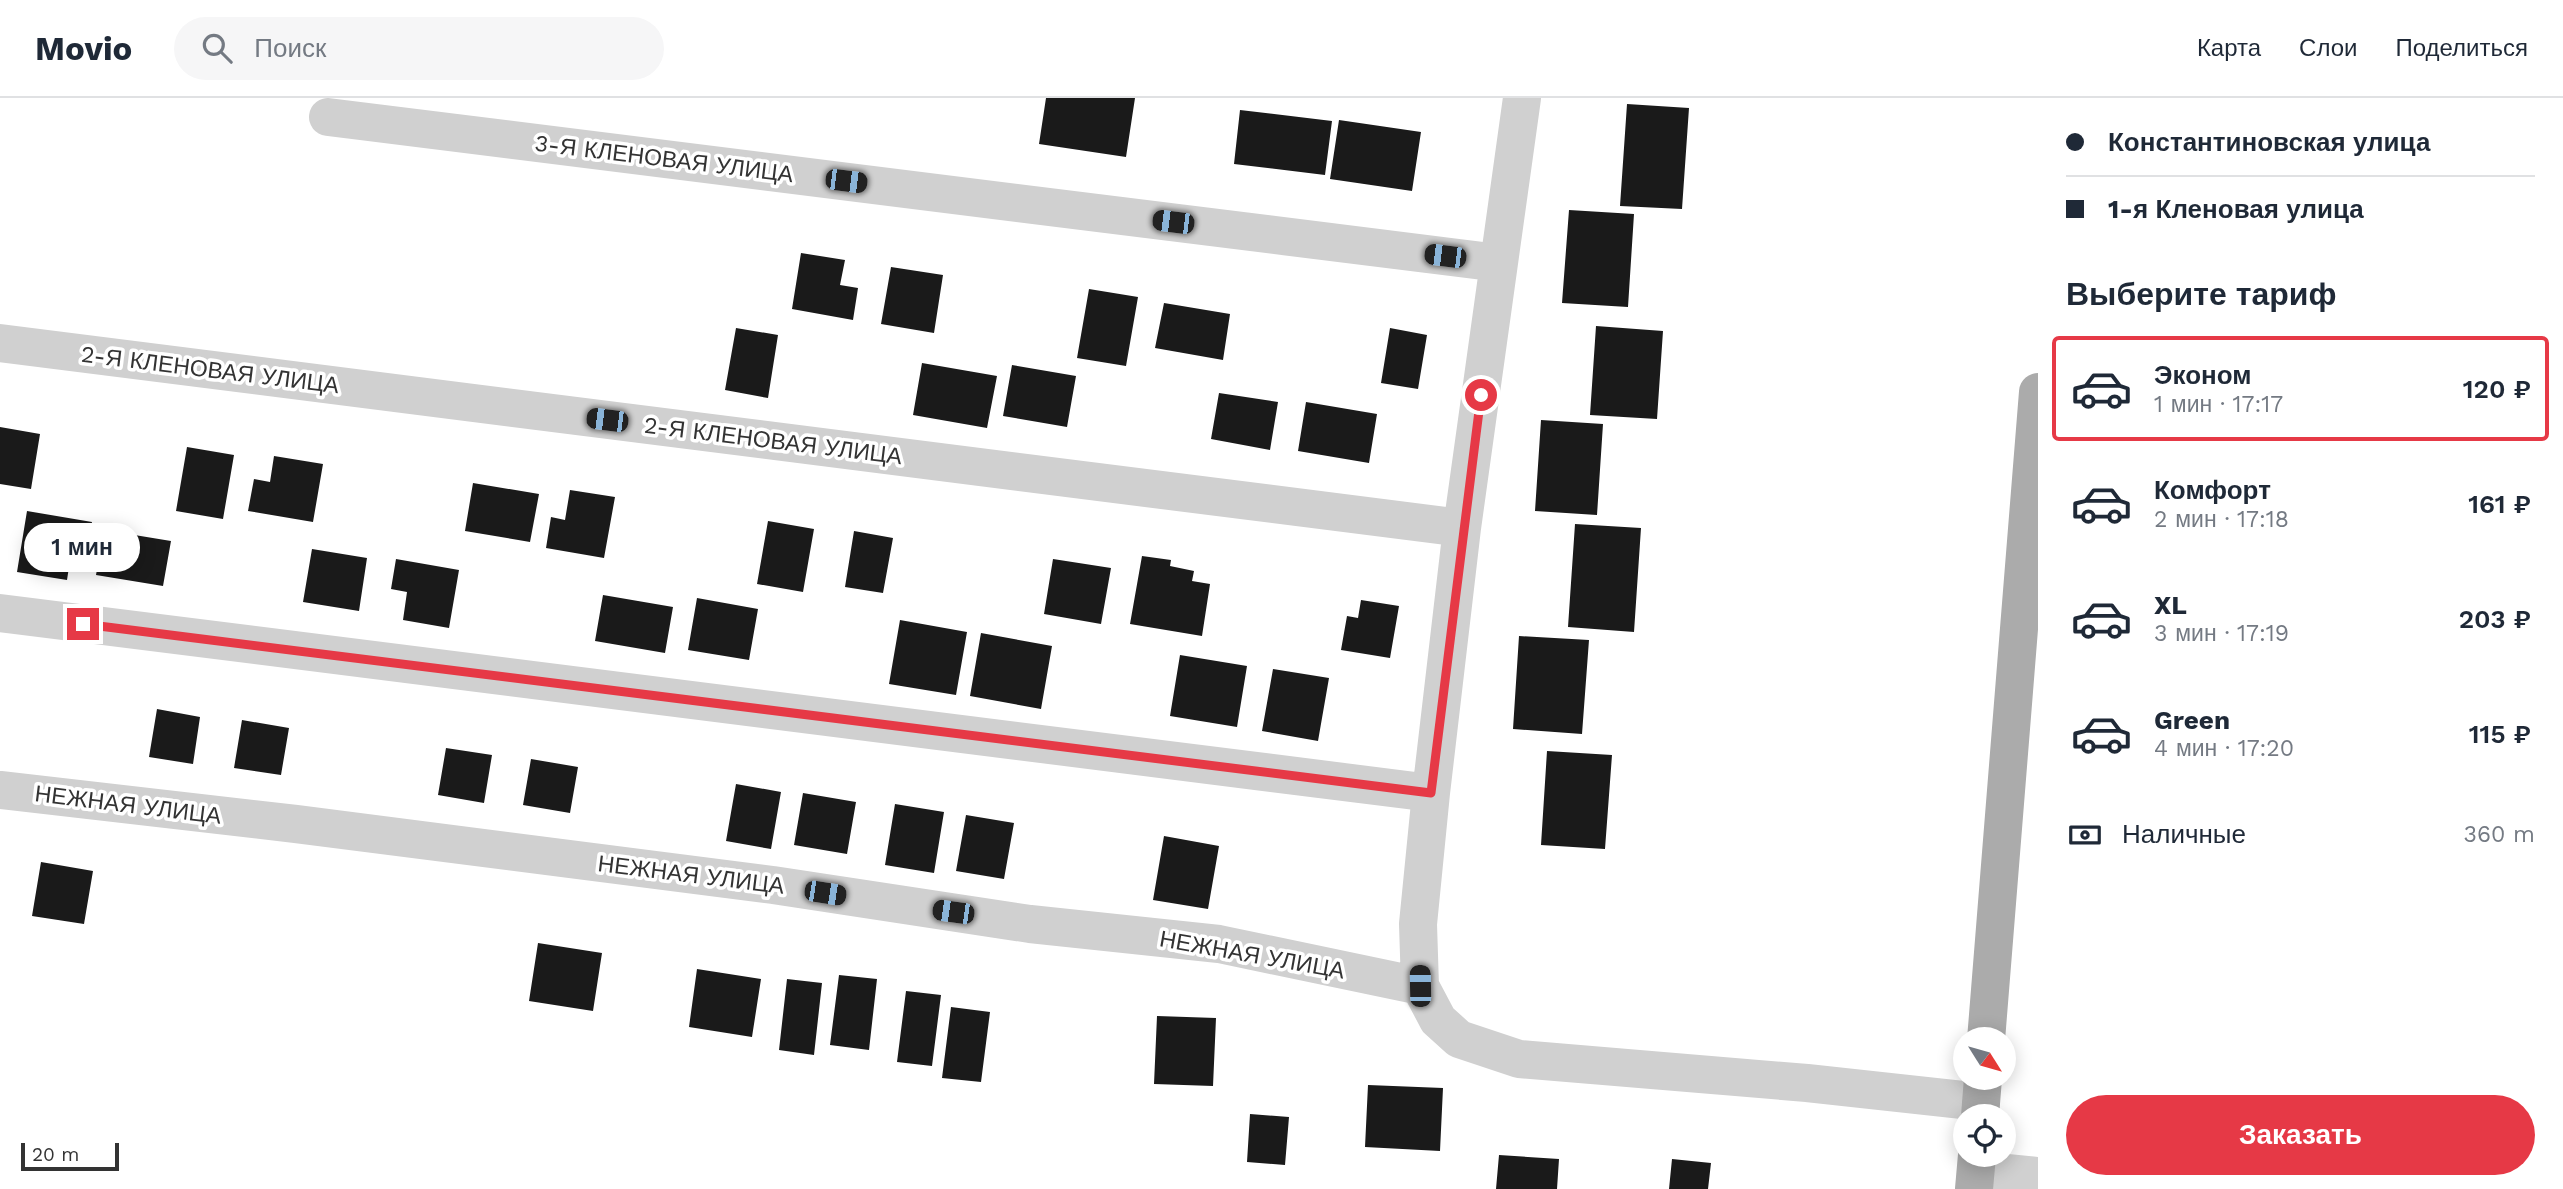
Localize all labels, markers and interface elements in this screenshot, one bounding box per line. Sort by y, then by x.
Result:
search box [174,17,664,80]
text: Movio [35,29,132,68]
icon: search [198,29,236,67]
text: Поиск [254,33,326,63]
text: Карта [2197,34,2261,62]
text: Слои [2299,34,2357,62]
text: Поделиться [2395,34,2528,62]
text: Константиновская улица [2108,127,2430,157]
street label: 3-Я КЛЕНОВАЯ УЛИЦА [533,130,795,188]
car [824,168,869,194]
text: 1-я Кленовая улица [2108,194,2364,224]
car [1151,209,1196,235]
car [1423,243,1468,269]
text: Выберите тариф [2066,275,2337,313]
street label: 2-Я КЛЕНОВАЯ УЛИЦА [79,341,341,399]
icon: car [2070,357,2133,420]
text: Эконом [2154,360,2252,390]
text: 120 ₽ [2463,374,2531,404]
route start [1465,379,1497,411]
text: 1 мин · 17:17 [2154,391,2283,418]
car [585,407,630,433]
street label: 2-Я КЛЕНОВАЯ УЛИЦА [642,412,904,470]
icon: car [2070,472,2133,535]
text: Комфорт [2154,475,2271,505]
text: 161 ₽ [2468,489,2531,519]
text: 2 мин · 17:18 [2154,506,2289,533]
callout: 1 мин [25,522,141,572]
text: 1 мин [51,534,113,561]
icon: car [2070,587,2133,650]
text: XL [2154,590,2187,620]
text: 203 ₽ [2459,604,2531,634]
route end [67,608,99,640]
text: 3 мин · 17:19 [2154,620,2289,647]
icon: car [2070,702,2133,765]
text: Green [2154,705,2230,735]
text: 115 ₽ [2469,719,2531,749]
text: 4 мин · 17:20 [2154,735,2294,762]
street label: НЕЖНАЯ УЛИЦА [33,780,223,830]
icon: cash [2066,816,2104,854]
text: Наличные [2122,819,2246,849]
text: 360 m [2464,821,2535,848]
street label: НЕЖНАЯ УЛИЦА [596,850,786,900]
car [803,879,848,907]
car [931,899,976,925]
street label: НЕЖНАЯ УЛИЦА [1157,925,1347,985]
car [1410,965,1431,1007]
north arrow [1953,1027,2016,1090]
map controls [1953,1027,2016,1167]
button: Заказать [2066,1095,2535,1175]
button: locate [1953,1104,2016,1167]
scale bar [21,1140,119,1172]
text: 20 m [32,1143,79,1166]

